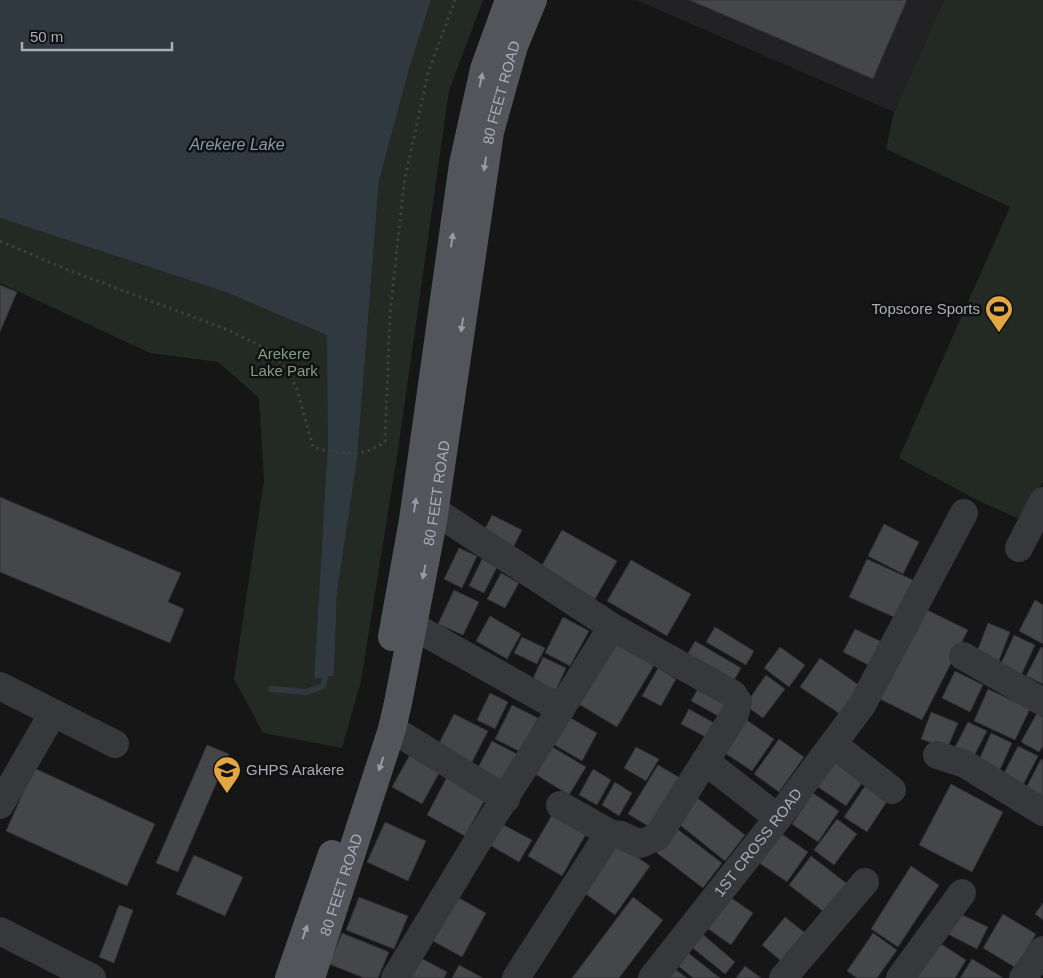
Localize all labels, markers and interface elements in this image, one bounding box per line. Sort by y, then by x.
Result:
scale bar [22,20,172,52]
text: 50 m [30,28,63,45]
street label: 80 FEET ROAD [479,39,523,145]
one-way arrow [477,72,485,88]
water label: Arekere Lake [188,136,285,153]
one-way arrow [481,156,489,172]
one-way arrow [448,231,456,247]
sports icon: Topscore Sports [984,294,1014,333]
place label: Topscore Sports [872,300,980,317]
one-way arrow [458,317,466,333]
park label: Arekere Lake Park [250,345,318,379]
street label: 80 FEET ROAD [419,439,453,547]
one-way arrow [411,496,419,512]
one-way arrow [419,564,427,580]
school or university icon: GHPS Arakere [212,755,242,794]
one-way arrow [376,757,384,772]
place label: GHPS Arakere [246,761,344,778]
street label: 1ST CROSS ROAD [710,785,805,900]
street label: 80 FEET ROAD [316,831,365,938]
one-way arrow [301,924,309,939]

